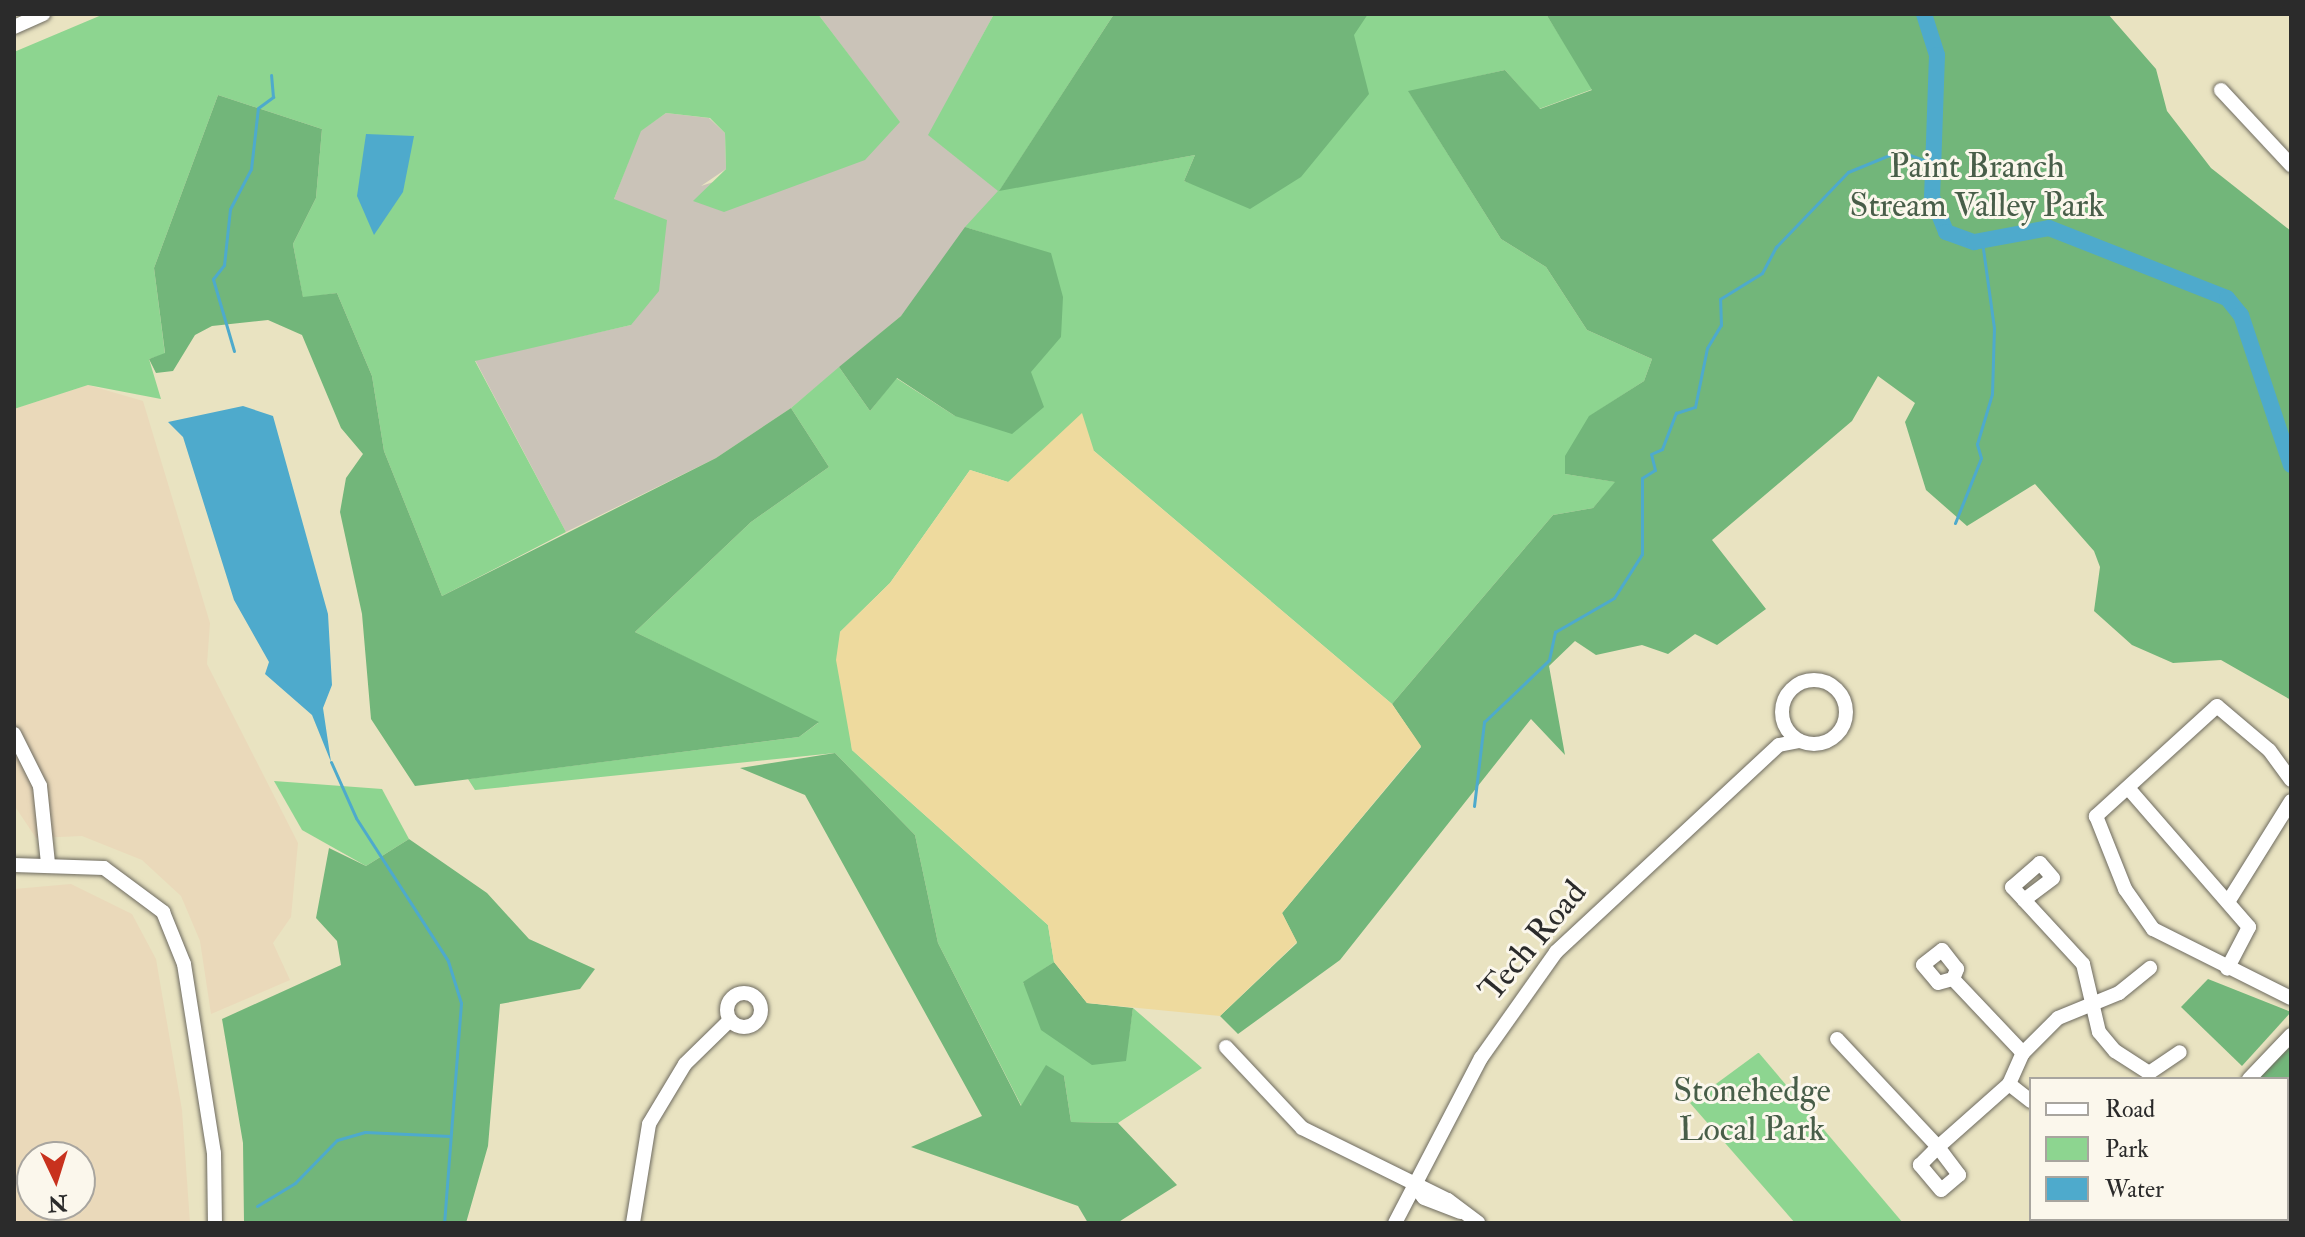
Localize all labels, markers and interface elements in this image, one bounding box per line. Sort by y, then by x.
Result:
park label: Paint Branch Stream Valley Park [1850,146,2104,226]
street label: Tech Road [1471,872,1595,1010]
park label: Stonehedge Local Park [1673,1070,1831,1150]
legend [2029,1077,2289,1221]
text: Road [2105,1094,2155,1125]
text: Park [2105,1134,2149,1165]
north arrow [16,1141,96,1221]
text: Water [2105,1174,2164,1205]
text: N [47,1188,68,1218]

